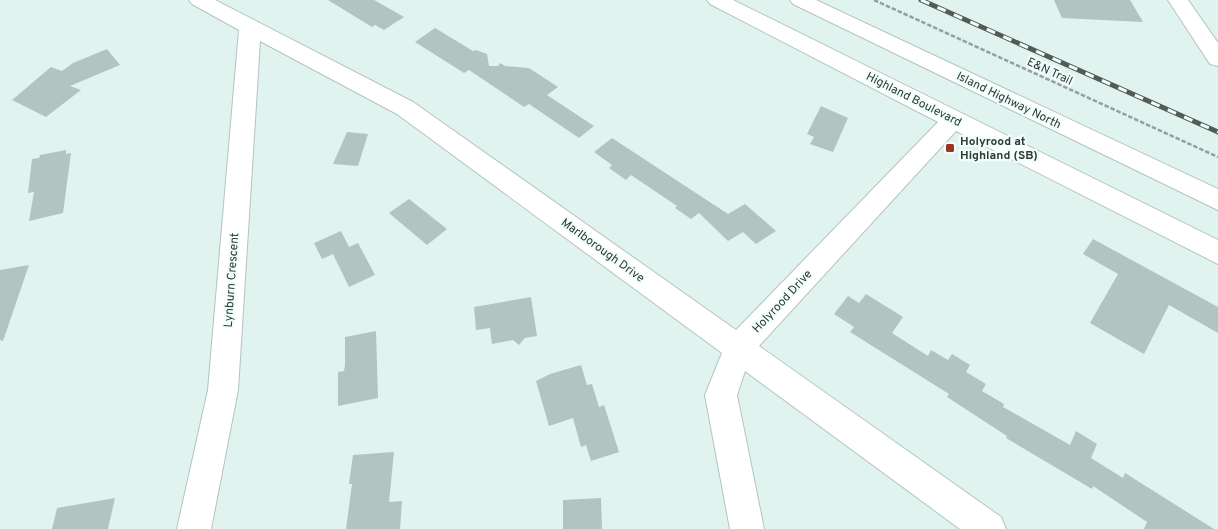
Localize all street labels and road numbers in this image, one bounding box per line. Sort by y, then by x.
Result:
street label: E&N Trail [1024,54,1075,89]
street label: Highland Boulevard [863,69,964,131]
street label: Island Highway North [954,69,1064,133]
street label: Marlborough Drive [557,215,647,287]
street label: Lynburn Crescent [221,232,243,328]
street label: Holyrood Drive [749,267,816,337]

